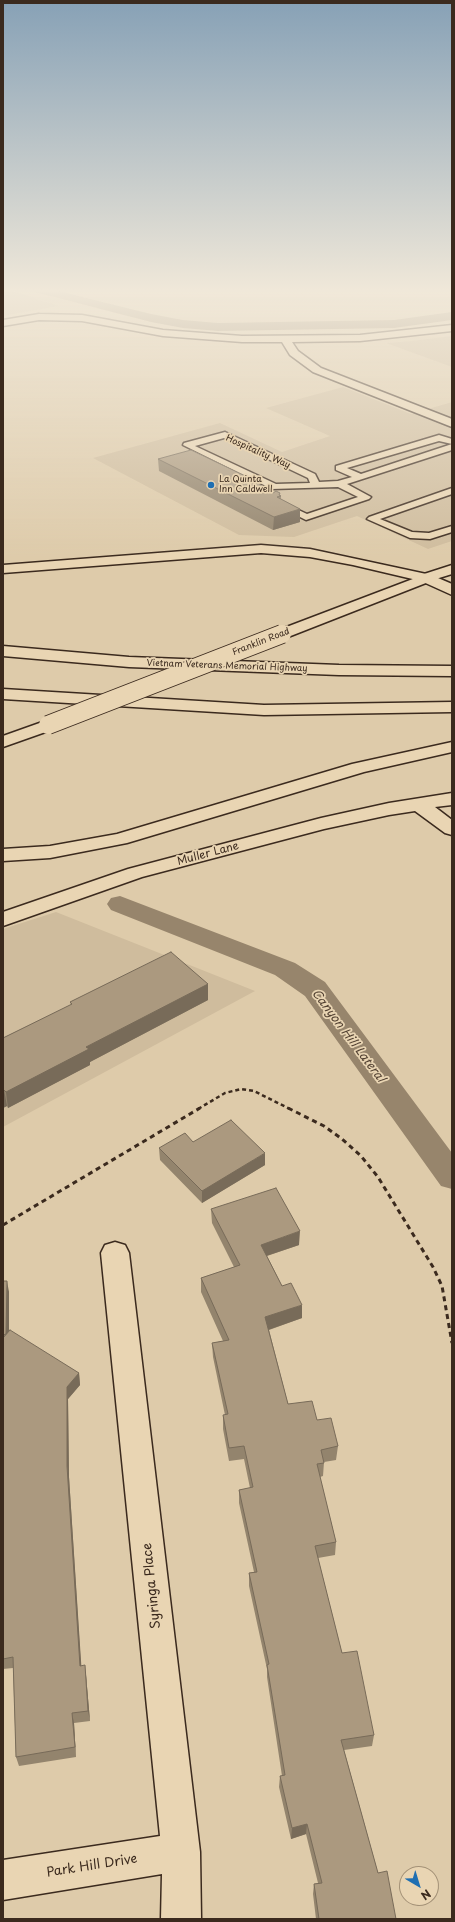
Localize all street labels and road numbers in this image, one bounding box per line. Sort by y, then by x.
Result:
street label: Hospitality Way [224,433,292,471]
street label: Franklin Road [231,626,291,658]
street label: Vietnam Veterans Memorial Highway [146,658,308,674]
street label: Muller Lane [176,839,240,869]
street label: Syringa Place [140,1542,164,1630]
street label: Park Hill Drive [45,1851,139,1881]

